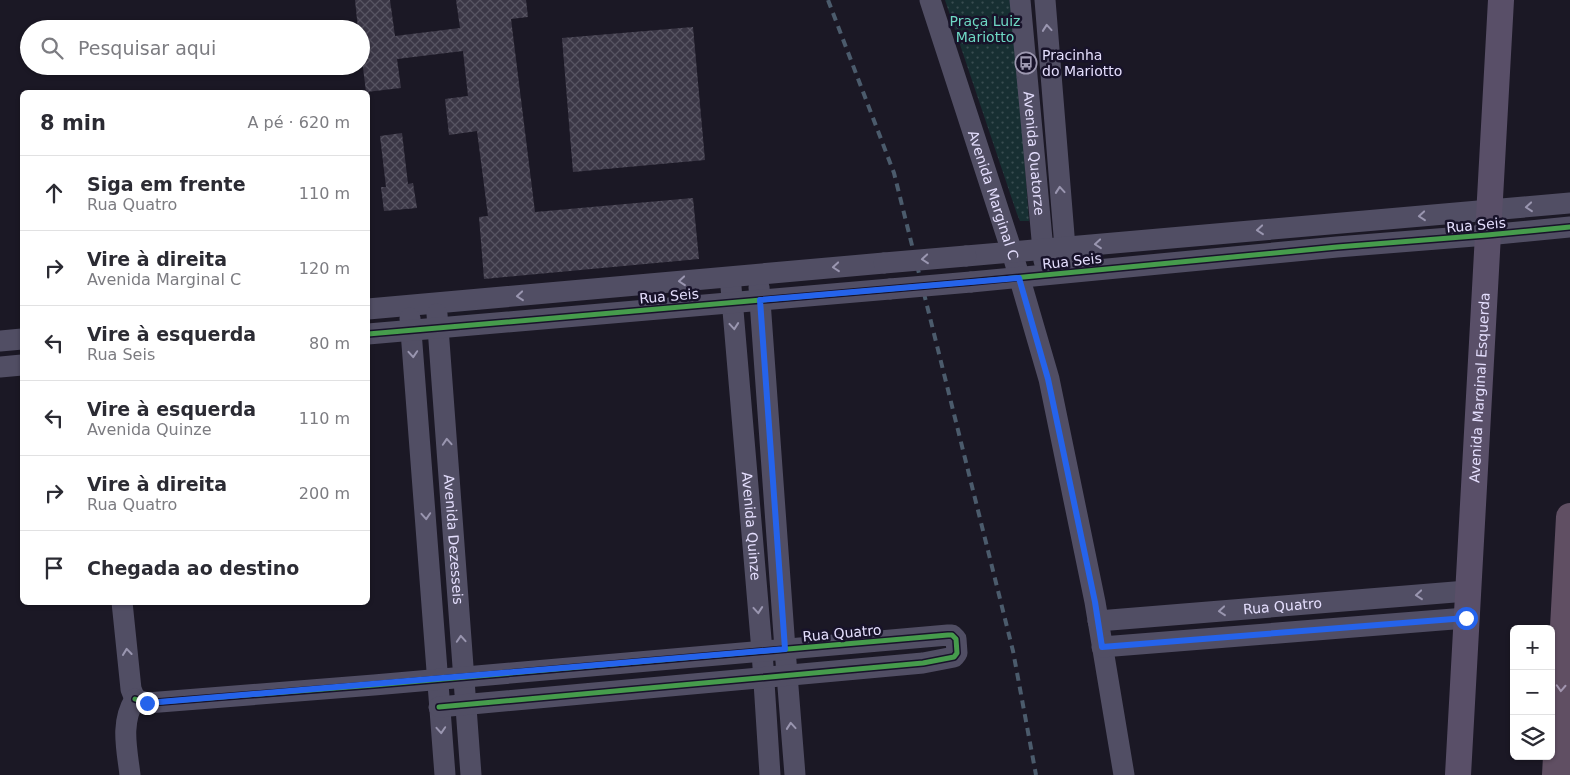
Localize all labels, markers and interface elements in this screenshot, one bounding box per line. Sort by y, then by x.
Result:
park label: Praça Luiz Mariotto [950,13,1020,45]
search box [20,20,370,75]
one-way arrow [1042,23,1053,31]
icon: search [38,34,66,62]
text: Pesquisar aqui [78,37,216,59]
place label: Pracinha do Mariotto [1042,47,1122,79]
bus stop icon: Pracinha do Mariotto [1014,51,1038,75]
street label: Avenida Quatorze [1020,91,1048,216]
text: 8 min [40,111,106,135]
text: A pé · 620 m [248,113,350,132]
street label: Avenida Marginal C [965,128,1022,262]
text: Siga em frente [87,173,246,195]
icon: ahead [40,179,68,207]
text: 110 m [299,184,350,203]
one-way arrow [1055,185,1066,193]
text: Rua Quatro [87,195,177,214]
one-way arrow [1525,201,1533,212]
one-way arrow [1418,210,1426,221]
street label: Rua Seis [1446,214,1506,236]
one-way arrow [1256,224,1264,235]
one-way arrow [1094,238,1102,249]
text: Vire à direita [87,248,227,270]
street label: Rua Seis [1041,250,1103,272]
one-way arrow [921,253,929,264]
icon: right [40,254,68,282]
text: 120 m [299,259,350,278]
one-way arrow [831,261,839,272]
text: Avenida Marginal C [87,270,241,289]
one-way arrow [677,276,685,287]
street label: Rua Seis [639,285,699,307]
one-way arrow [515,290,523,301]
street label: Avenida Marginal Esquerda [1466,292,1493,483]
one-way arrow [728,322,739,330]
text: Vire à esquerda [87,323,256,345]
icon: left [40,329,68,357]
text: 80 m [309,334,350,353]
text: Rua Seis [87,345,155,364]
one-way arrow [407,350,418,358]
text: Vire à esquerda [87,398,256,420]
icon: left [40,404,68,432]
text: 110 m [299,409,350,428]
text: Avenida Quinze [87,420,212,439]
one-way arrow [441,438,452,446]
street label: Avenida Quinze [739,471,764,581]
text: Vire à direita [87,473,227,495]
street label: Avenida Dezesseis [441,474,466,605]
icon: right [40,479,68,507]
text: 200 m [299,484,350,503]
text: Rua Quatro [87,495,177,514]
one-way arrow [420,512,431,520]
icon: arrive [40,554,68,582]
text: Chegada ao destino [87,557,299,579]
one-way arrow [1415,589,1423,600]
street label: Rua Quatro [1242,595,1322,617]
one-way arrow [1218,605,1226,616]
one-way arrow [752,606,763,614]
route start [1455,607,1478,630]
street label: Rua Quatro [802,622,882,644]
map controls [1510,625,1555,760]
button: + [1510,625,1555,670]
one-way arrow [456,635,467,643]
one-way arrow [122,647,133,655]
button: − [1510,670,1555,715]
one-way arrow [1555,684,1566,692]
route end [136,692,159,715]
button: layers [1510,715,1555,760]
one-way arrow [786,722,797,730]
one-way arrow [436,727,447,735]

